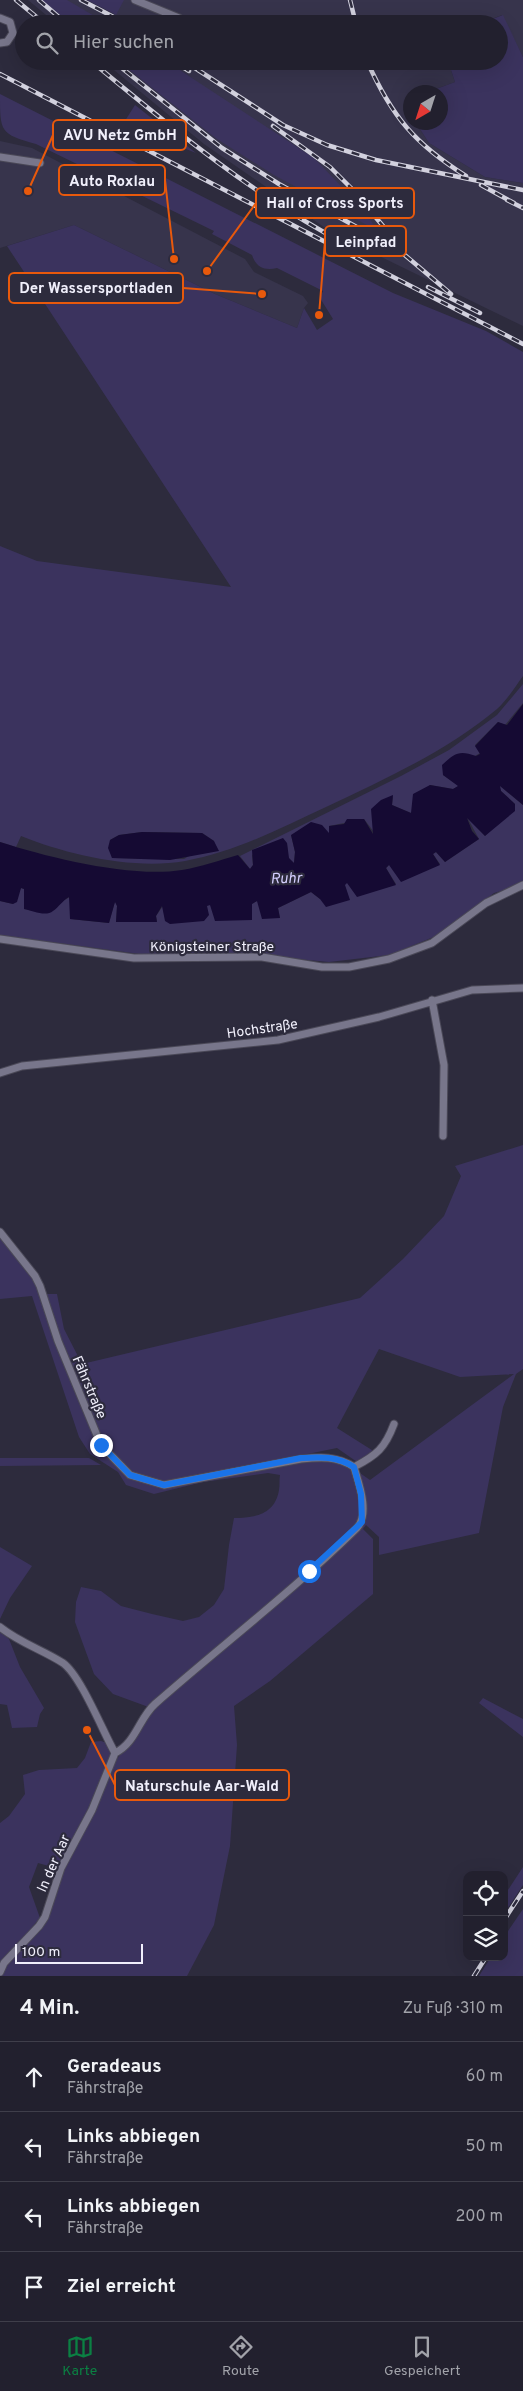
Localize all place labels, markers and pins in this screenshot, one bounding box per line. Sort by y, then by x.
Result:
callout: AVU Netz GmbH [53,120,186,150]
callout: Auto Roxlau [59,165,165,195]
callout: Hall of Cross Sports [256,188,414,218]
callout: Leinpfad [325,226,406,256]
callout: Der Wassersportladen [9,273,183,303]
callout: Naturschule Aar-Wald [115,1770,289,1800]

